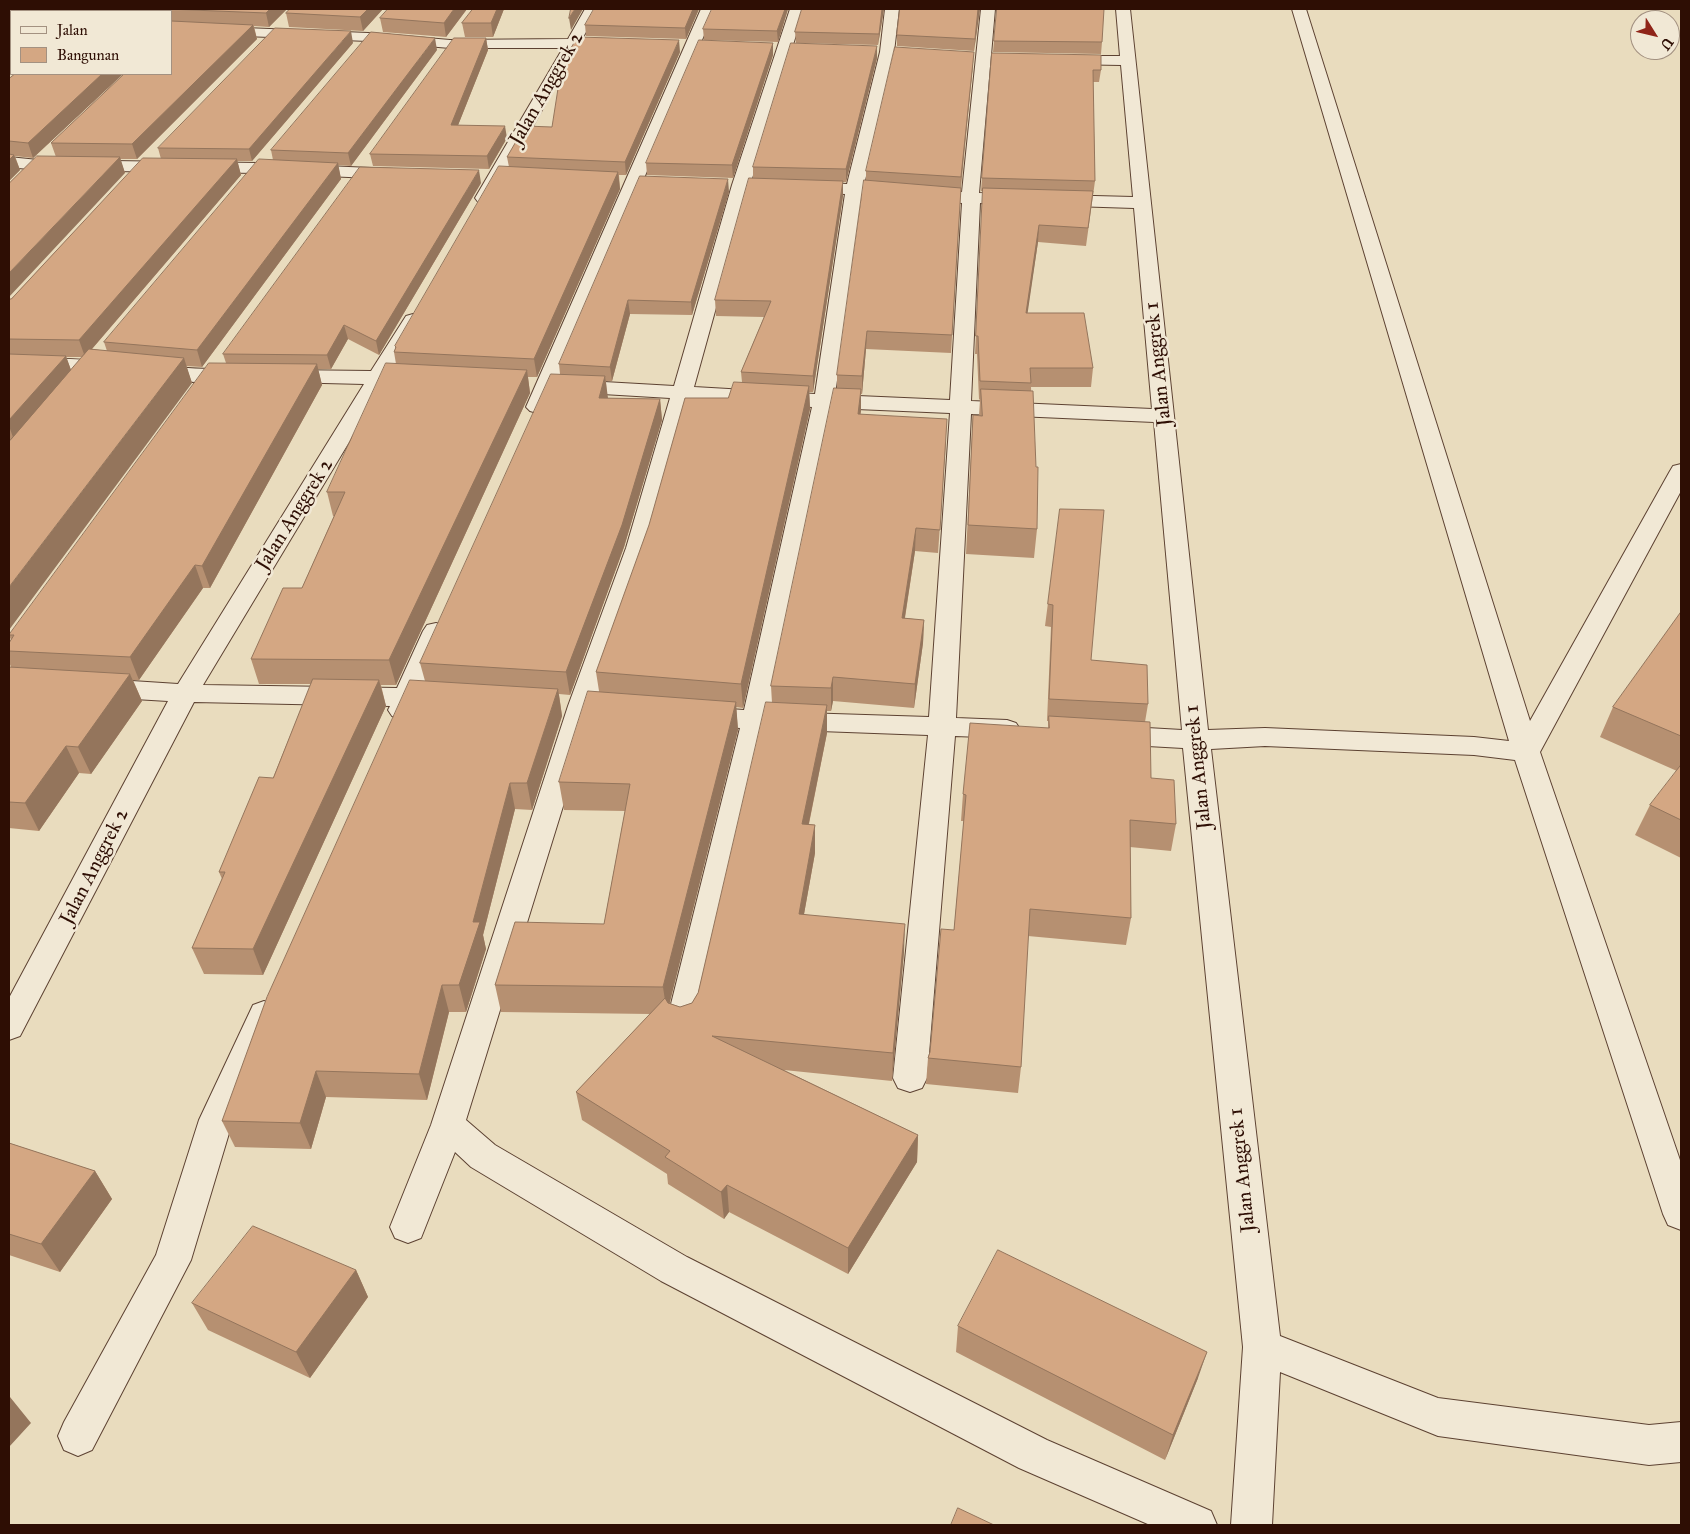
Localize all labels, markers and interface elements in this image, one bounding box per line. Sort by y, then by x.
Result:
legend [10,10,172,75]
north arrow [1630,10,1680,60]
text: Jalan [57,21,88,39]
street label: Jalan Anggrek 2 [505,28,589,150]
text: U [1657,34,1677,53]
text: Bangunan [57,46,119,64]
street label: Jalan Anggrek 1 [1141,301,1177,427]
street label: Jalan Anggrek 2 [251,455,339,575]
street label: Jalan Anggrek 1 [1181,704,1217,830]
street label: Jalan Anggrek 2 [55,805,135,929]
street label: Jalan Anggrek 1 [1225,1107,1261,1233]

